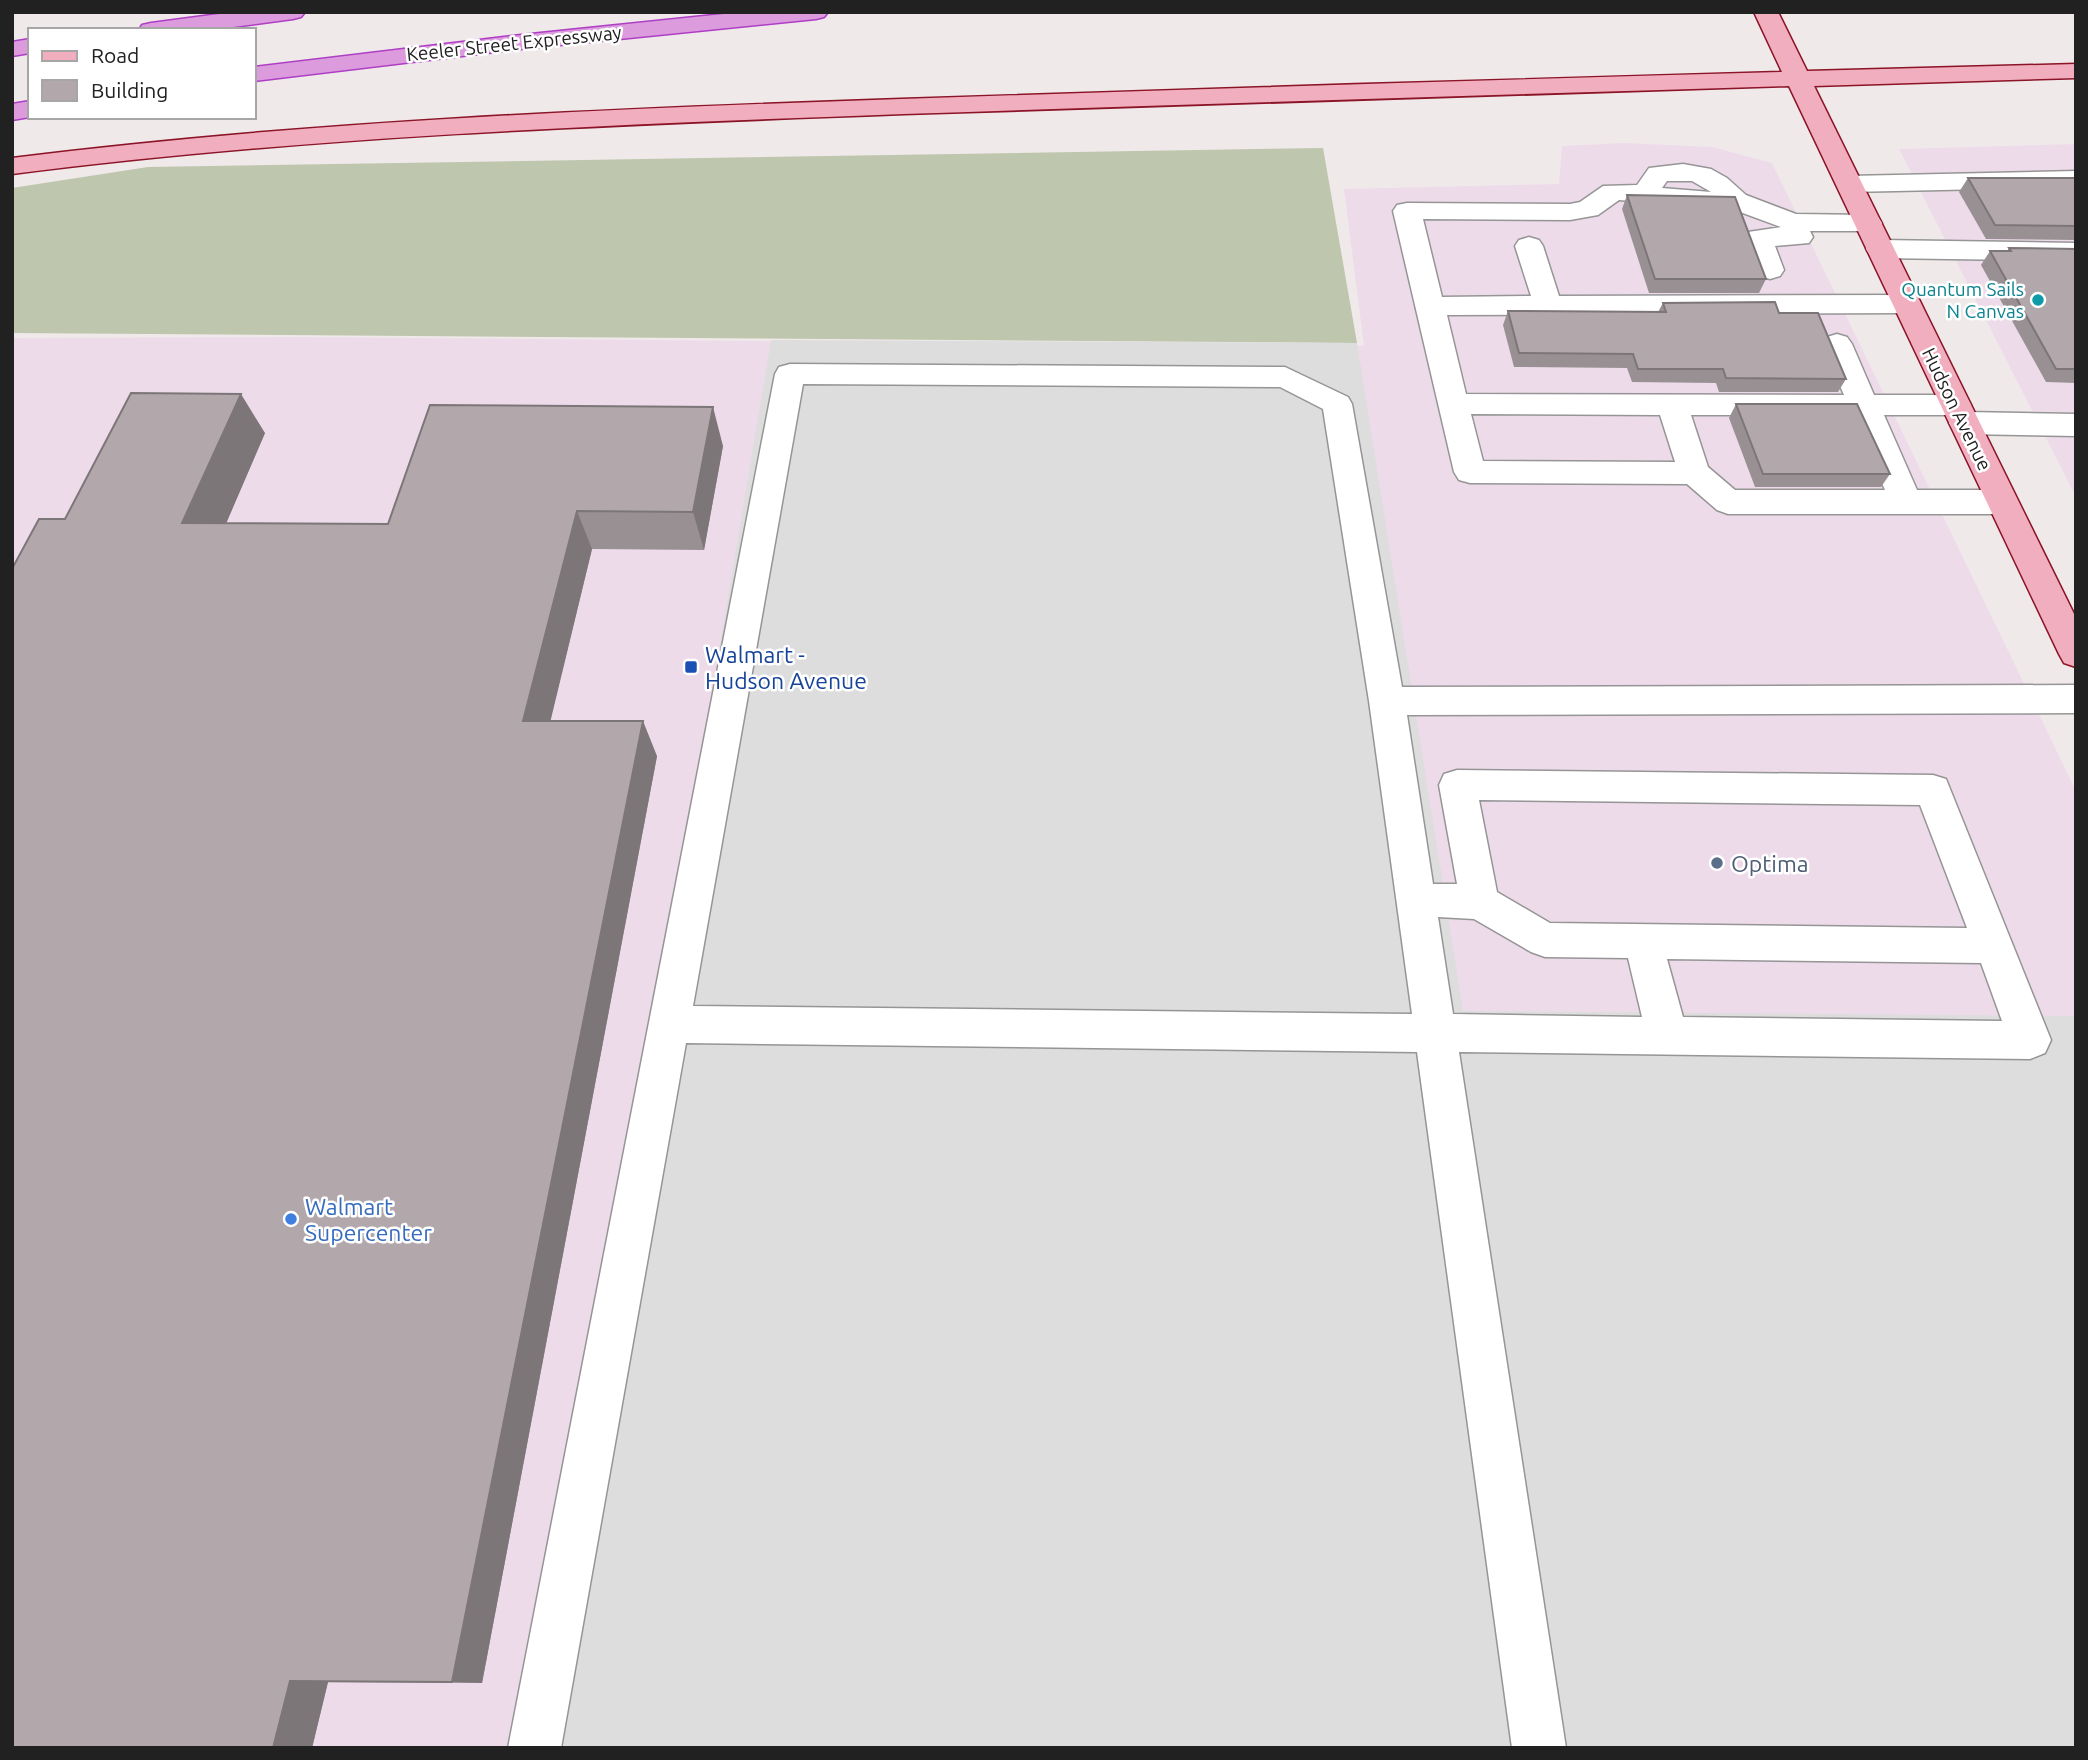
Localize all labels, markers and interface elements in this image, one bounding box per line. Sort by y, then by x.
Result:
street label: Keeler Street Expressway [405,21,623,65]
legend [28,28,256,119]
text: Road [91,43,139,67]
text: Building [91,78,168,102]
place label: Quantum Sails N Canvas [1901,278,2024,322]
marker: Quantum Sails N Canvas [2030,292,2046,308]
street label: Hudson Avenue [1918,344,1996,474]
place label: Walmart - Hudson Avenue [705,642,867,693]
marker: Walmart - Hudson Avenue [683,659,699,675]
place label: Optima [1731,851,1809,876]
marker: Optima [1709,855,1725,871]
place label: Walmart Supercenter [305,1194,432,1245]
marker: Walmart Supercenter [283,1211,299,1227]

